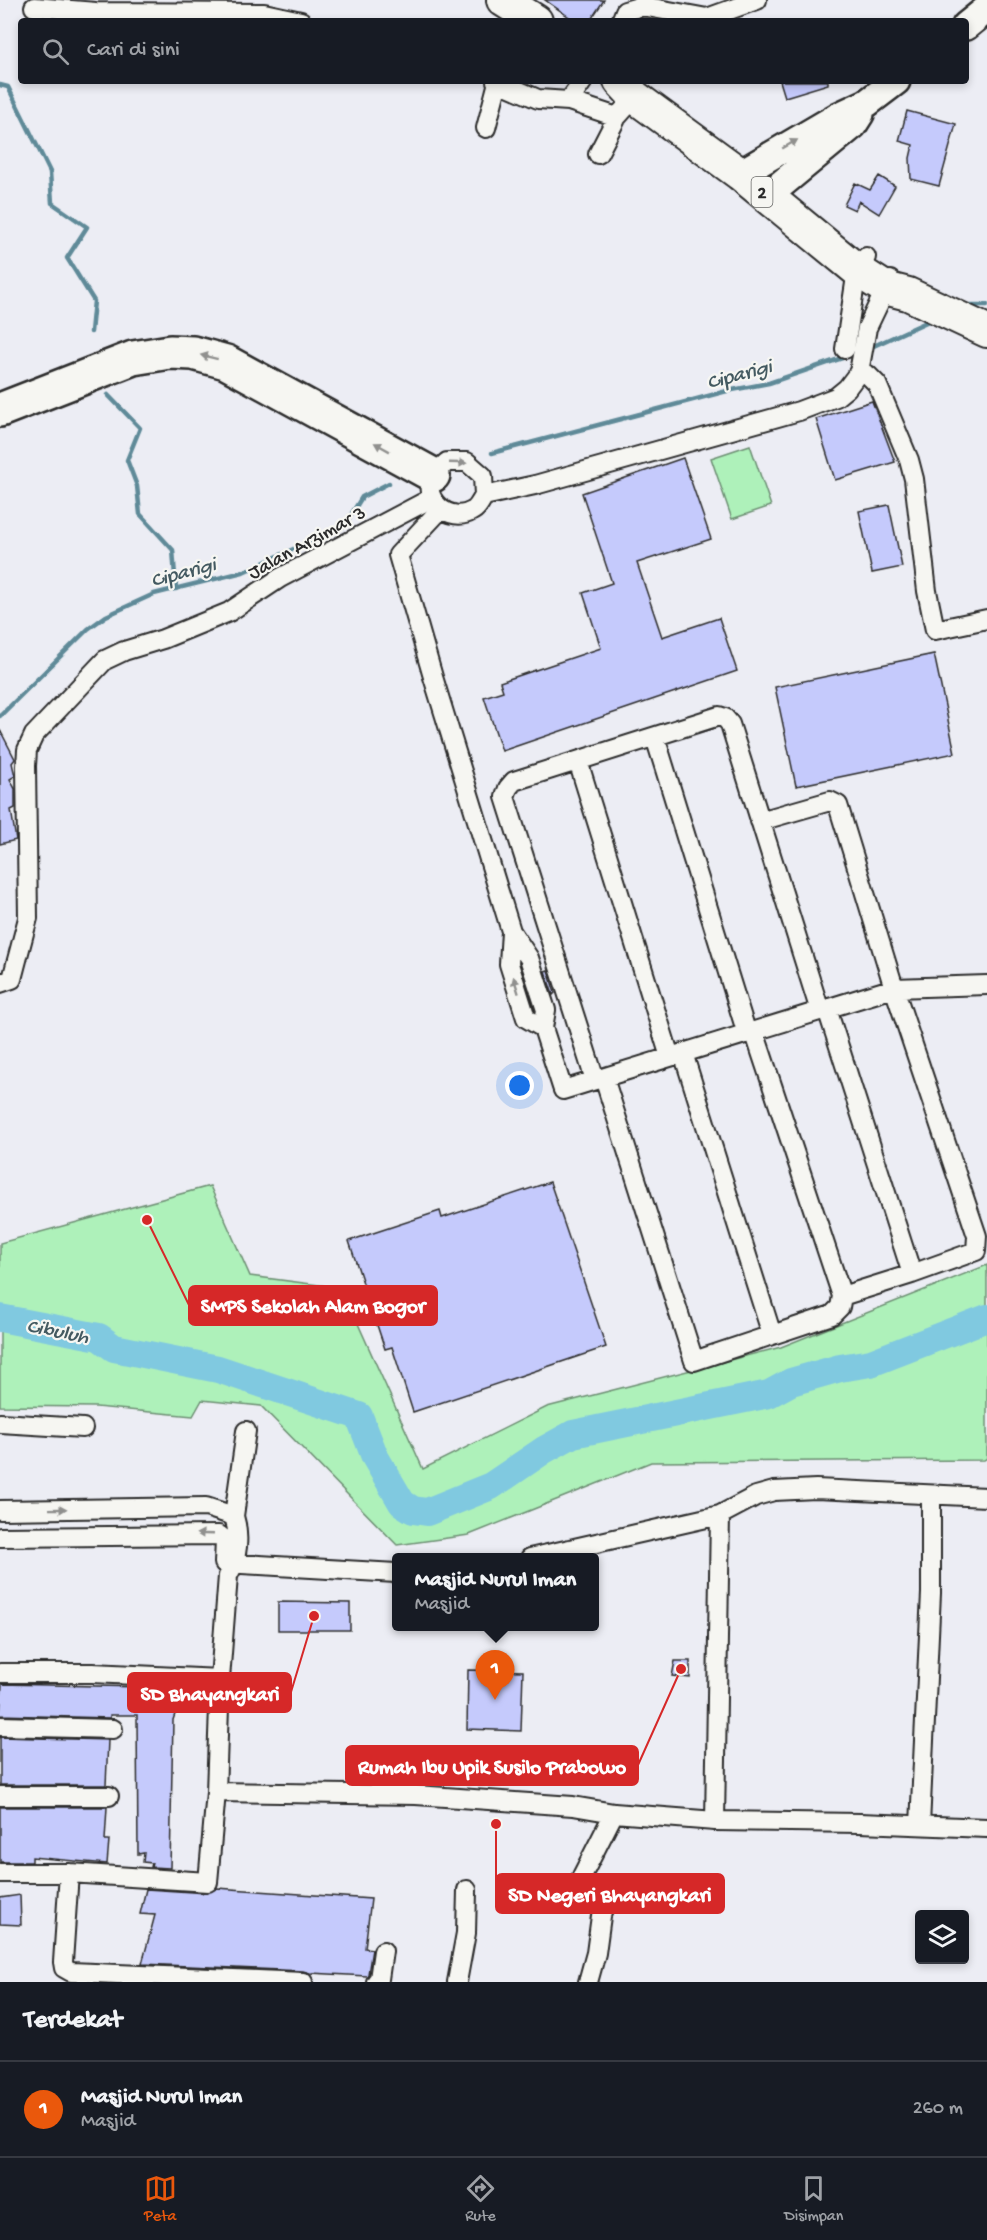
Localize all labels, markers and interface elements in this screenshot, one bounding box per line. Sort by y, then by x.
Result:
search box [18,18,969,84]
icon: search [39,35,72,68]
text: Cari di sini [87,38,180,64]
one-way arrow [782,139,798,150]
road number: 2 [752,177,772,207]
one-way arrow [200,352,218,362]
water label: Ciparigi [705,355,778,397]
one-way arrow [373,442,390,452]
one-way arrow [449,458,468,467]
street label: Jalan Arzimar 3 [245,502,371,586]
water label: Ciparigi [149,553,222,595]
one-way arrow [511,976,520,994]
your location [505,1071,534,1100]
callout: SMPS Sekolah Alam Bogor [189,1286,437,1325]
text: SMPS Sekolah Alam Bogor [201,1296,428,1321]
water label: Cibuluh [24,1315,91,1352]
one-way arrow [49,1504,68,1514]
one-way arrow [196,1530,215,1539]
popup [392,1553,599,1631]
text: Masjid Nurul Iman [415,1568,576,1594]
text: Masjid [415,1594,469,1617]
pin: 1 [476,1650,514,1700]
callout: SD Bhayangkari [128,1673,291,1712]
text: SD Bhayangkari [140,1684,280,1709]
callout: Rumah Ibu Upik Susilo Prabowo [346,1746,638,1785]
text: Rumah Ibu Upik Susilo Prabowo [357,1757,626,1782]
callout: SD Negeri Bhayangkari [496,1874,724,1913]
text: SD Negeri Bhayangkari [508,1885,712,1910]
map controls [915,1910,969,1964]
button: layers [915,1910,969,1964]
text: Terdekat [24,2006,122,2037]
text: Masjid Nurul Iman [81,2085,242,2111]
text: 1 [39,2098,48,2121]
text: 260 m [913,2098,963,2121]
text: Masjid [81,2111,135,2134]
tab: Peta [144,2172,177,2227]
tab: Rute [464,2172,497,2227]
tab: Disimpan [784,2172,843,2227]

